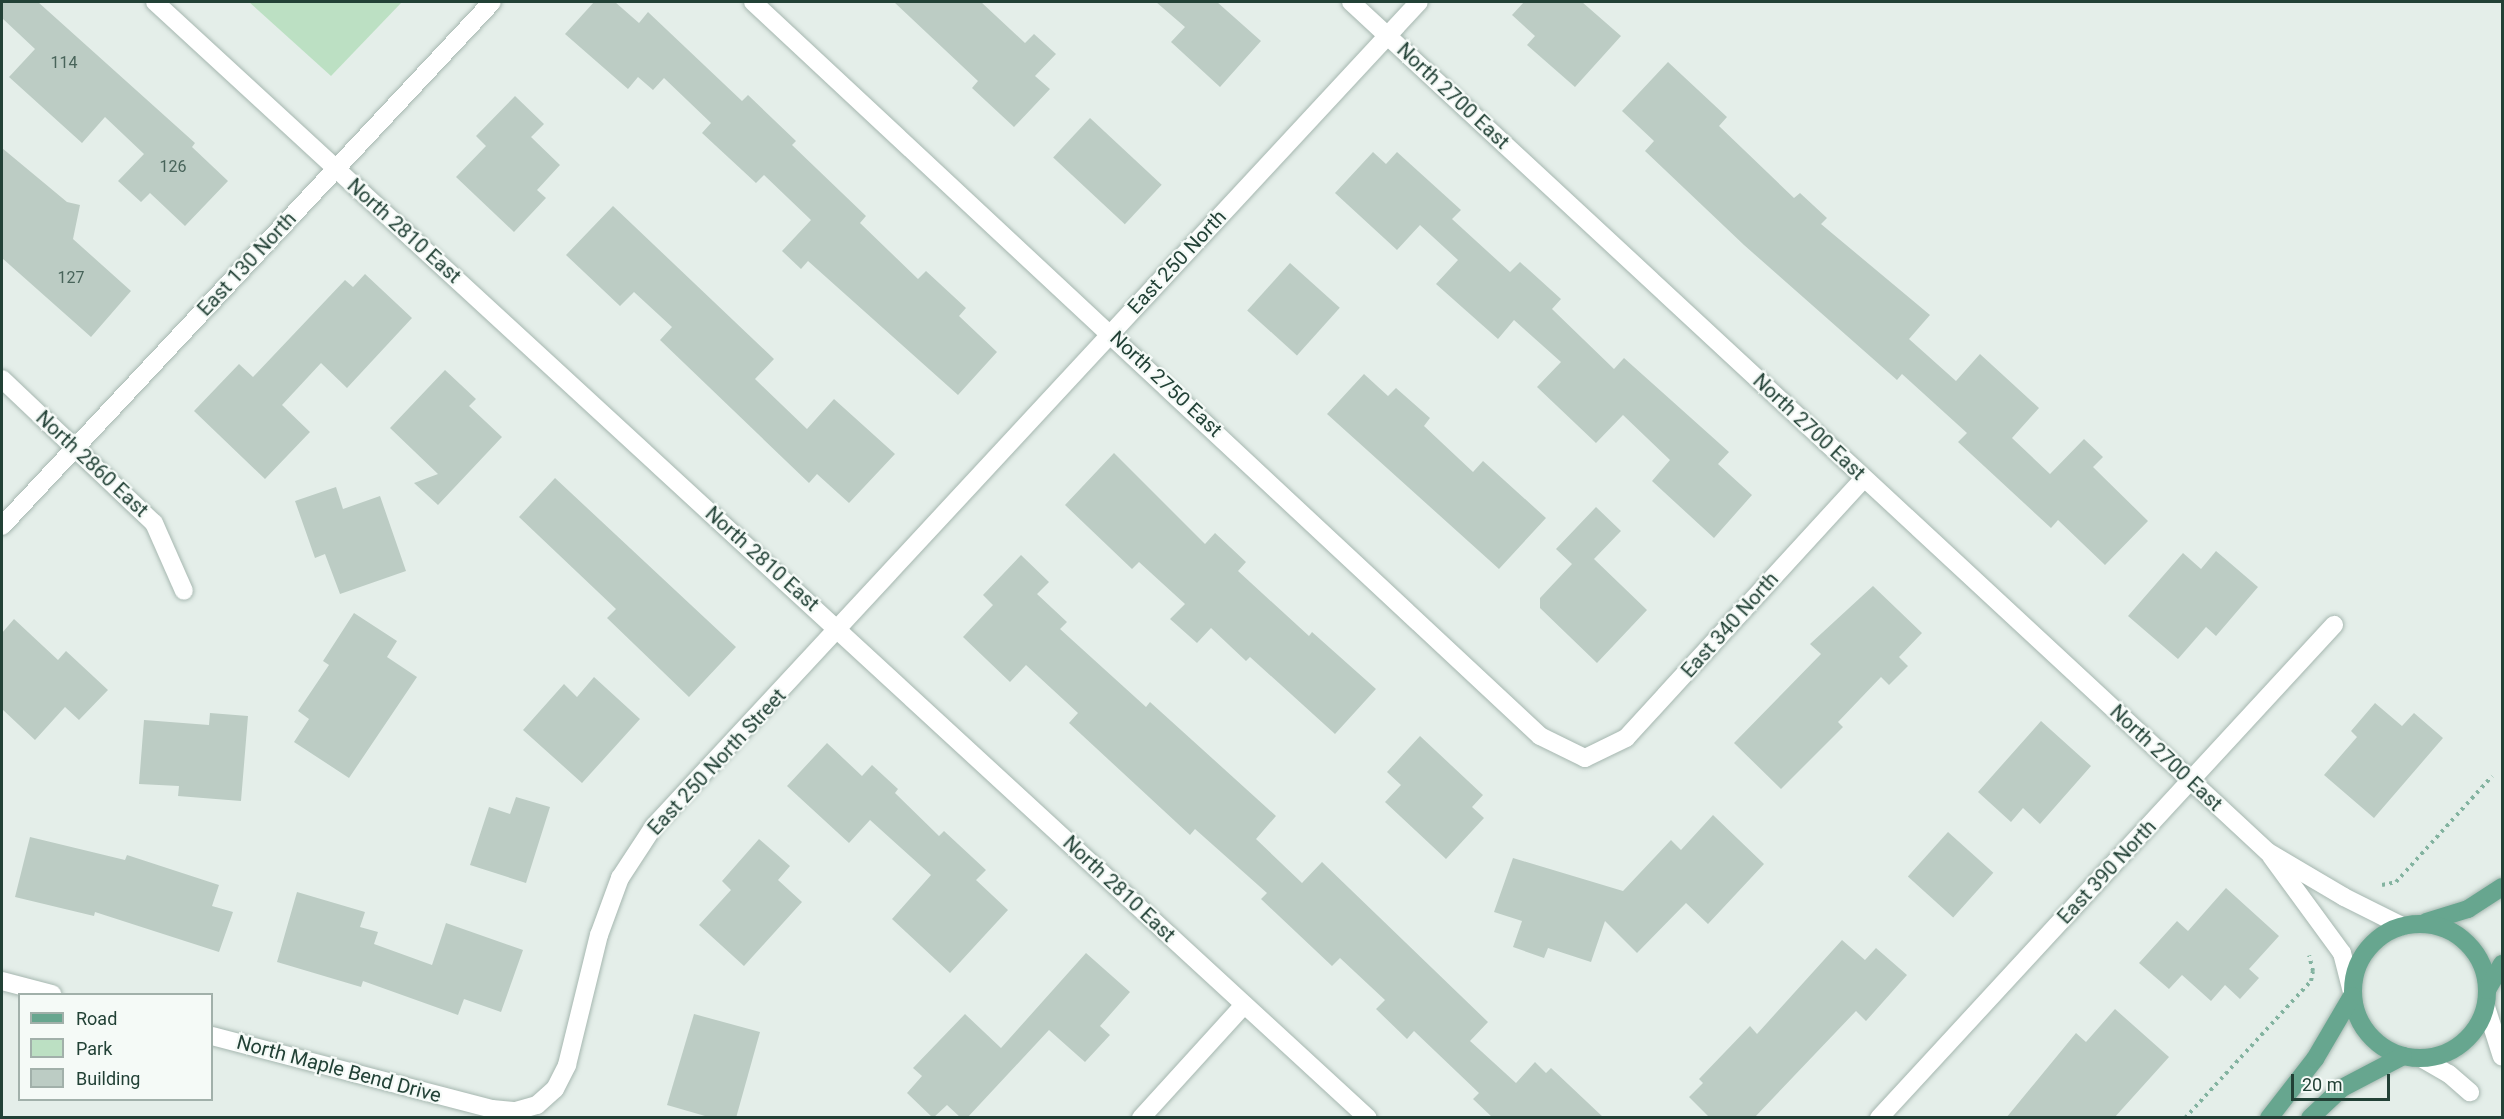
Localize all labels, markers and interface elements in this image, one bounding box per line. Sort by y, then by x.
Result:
street label: North 2700 East [1392,38,1514,154]
house number: 114 [51,53,77,73]
house number: 126 [160,157,186,177]
street label: North 2810 East [342,174,466,288]
street label: East 250 North [1123,205,1231,319]
street label: East 130 North [193,207,301,321]
house number: 127 [58,268,84,288]
street label: North 2750 East [1105,326,1227,442]
street label: North 2700 East [1748,369,1870,485]
street label: North 2860 East [31,406,153,522]
street label: North 2810 East [700,502,824,616]
street label: East 340 North [1677,567,1783,683]
street label: East 250 North Street [643,684,791,840]
street label: North 2700 East [2105,700,2227,816]
street label: East 390 North [2053,815,2161,929]
street label: North 2810 East [1058,831,1180,947]
legend [18,993,213,1101]
text: Road [76,1008,117,1029]
street label: North Maple Bend Drive [234,1030,444,1108]
text: Park [76,1038,112,1059]
scale bar [2294,1062,2393,1100]
text: Building [76,1068,140,1089]
text: 20 m [2302,1074,2342,1095]

